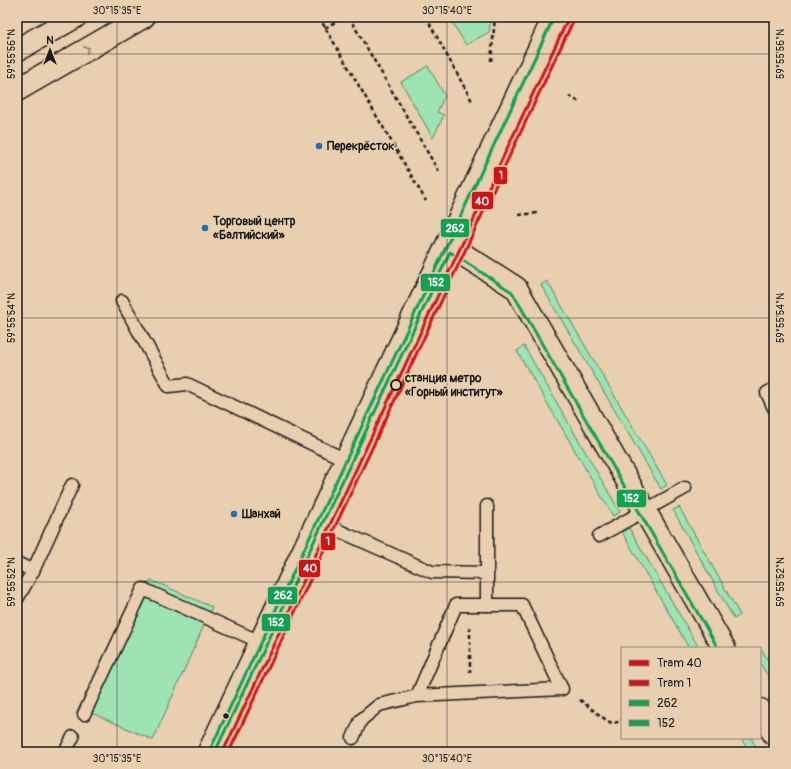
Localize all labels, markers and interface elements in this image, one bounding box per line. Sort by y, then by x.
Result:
text: 30°15'35"E [93,5,141,17]
text: 30°15'40"E [422,5,472,17]
text: 59°55'56"N [6,29,18,79]
text: 59°55'56"N [775,29,787,79]
north arrow [30,30,70,70]
text: N [46,34,54,47]
one-way arrow [83,47,90,54]
place label: Перекрёсток [327,139,395,154]
marker: Перекрёсток [314,141,324,151]
line badge: 1 [493,166,508,185]
text: 1 [499,169,503,182]
line badge: 40 [471,191,494,210]
text: 40 [474,195,489,208]
place label: Торговый центр «Балтийский» [212,214,296,243]
line badge: 262 [440,218,470,238]
text: 262 [446,222,464,235]
marker: Торговый центр «Балтийский» [200,223,210,233]
line badge: 152 [420,273,451,292]
text: 152 [428,276,444,289]
text: 59°55'54"N [6,293,18,343]
text: 59°55'54"N [775,293,787,343]
place label: станция метро «Горный институт» [404,371,504,400]
marker: станция метро «Горный институт» [390,379,402,391]
line badge: 152 [616,489,647,508]
text: 152 [623,492,639,505]
place label: Шанхай [241,507,281,522]
marker: Шанхай [229,509,239,519]
line badge: 1 [320,532,336,551]
text: 1 [326,535,330,548]
text: 59°55'52"N [6,557,18,607]
text: 59°55'52"N [775,557,787,607]
line badge: 40 [298,559,321,578]
text: 40 [302,562,317,575]
line badge: 262 [267,586,298,605]
text: 262 [274,589,292,602]
line badge: 152 [261,613,291,632]
text: 152 [268,616,284,629]
legend [621,647,761,739]
text: Tram 40 [657,656,702,671]
text: Tram 1 [657,676,691,691]
text: 262 [657,696,678,711]
unlabelled marker [221,711,231,721]
text: 152 [657,716,675,731]
text: 30°15'35"E [93,753,141,765]
text: 30°15'40"E [422,753,472,765]

